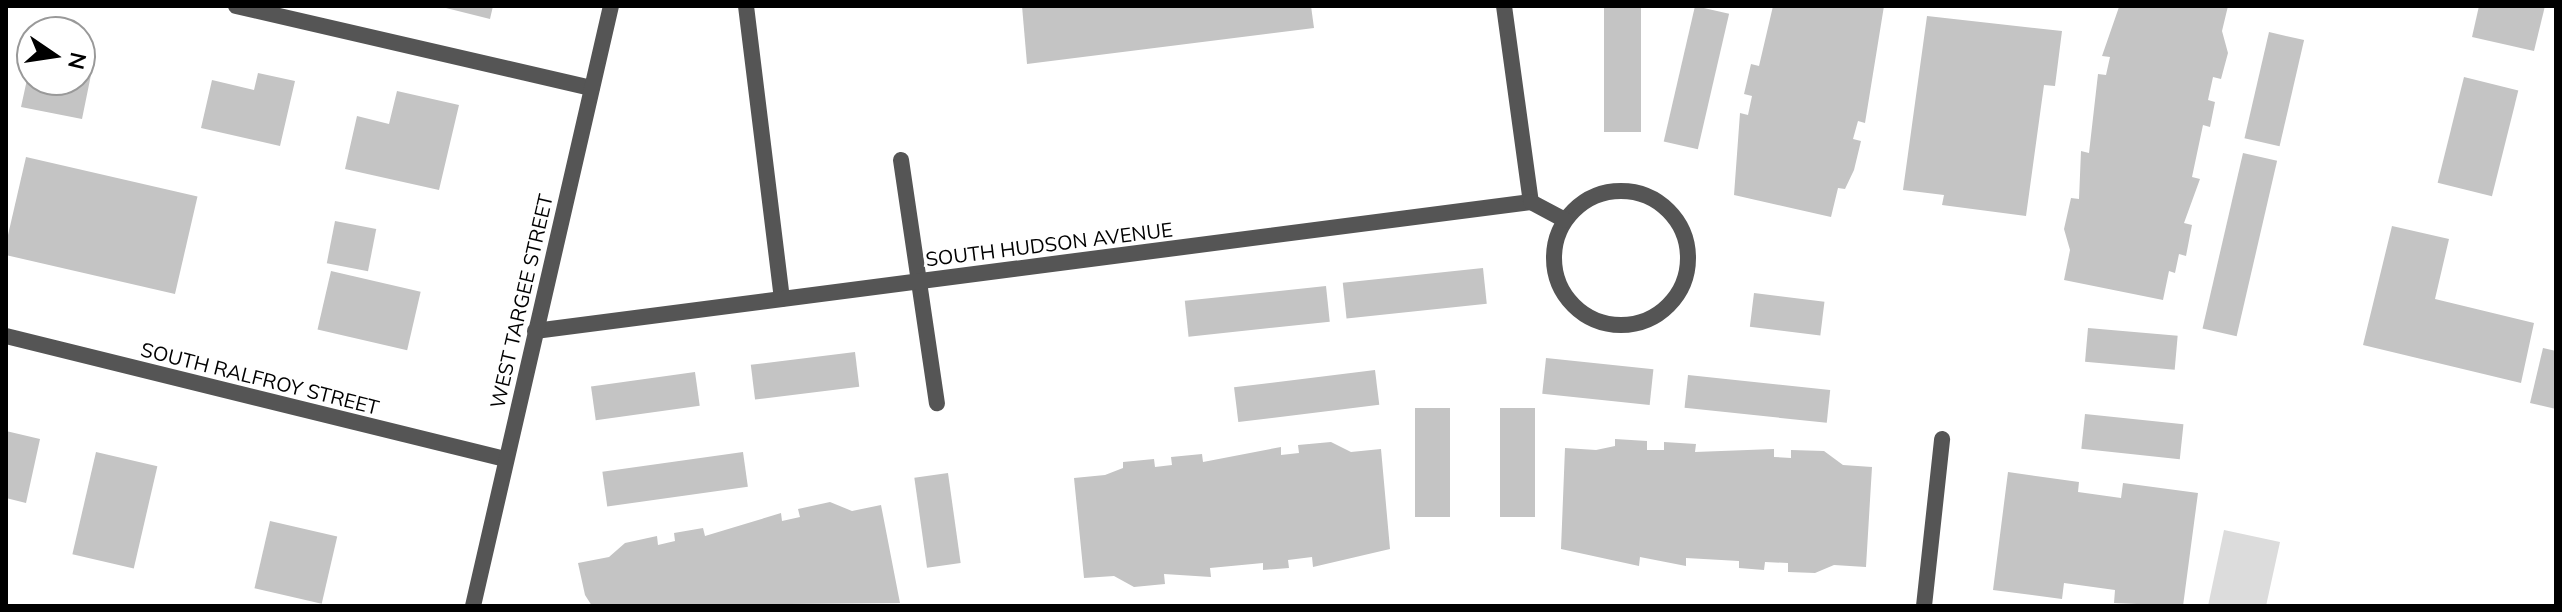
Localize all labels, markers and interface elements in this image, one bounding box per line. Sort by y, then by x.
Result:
north arrow [16,16,96,96]
text: N [62,50,93,72]
street label: WEST TARGEE STREET [485,192,557,410]
street label: SOUTH HUDSON AVENUE [924,217,1174,271]
street label: SOUTH RALFROY STREET [138,337,382,419]

